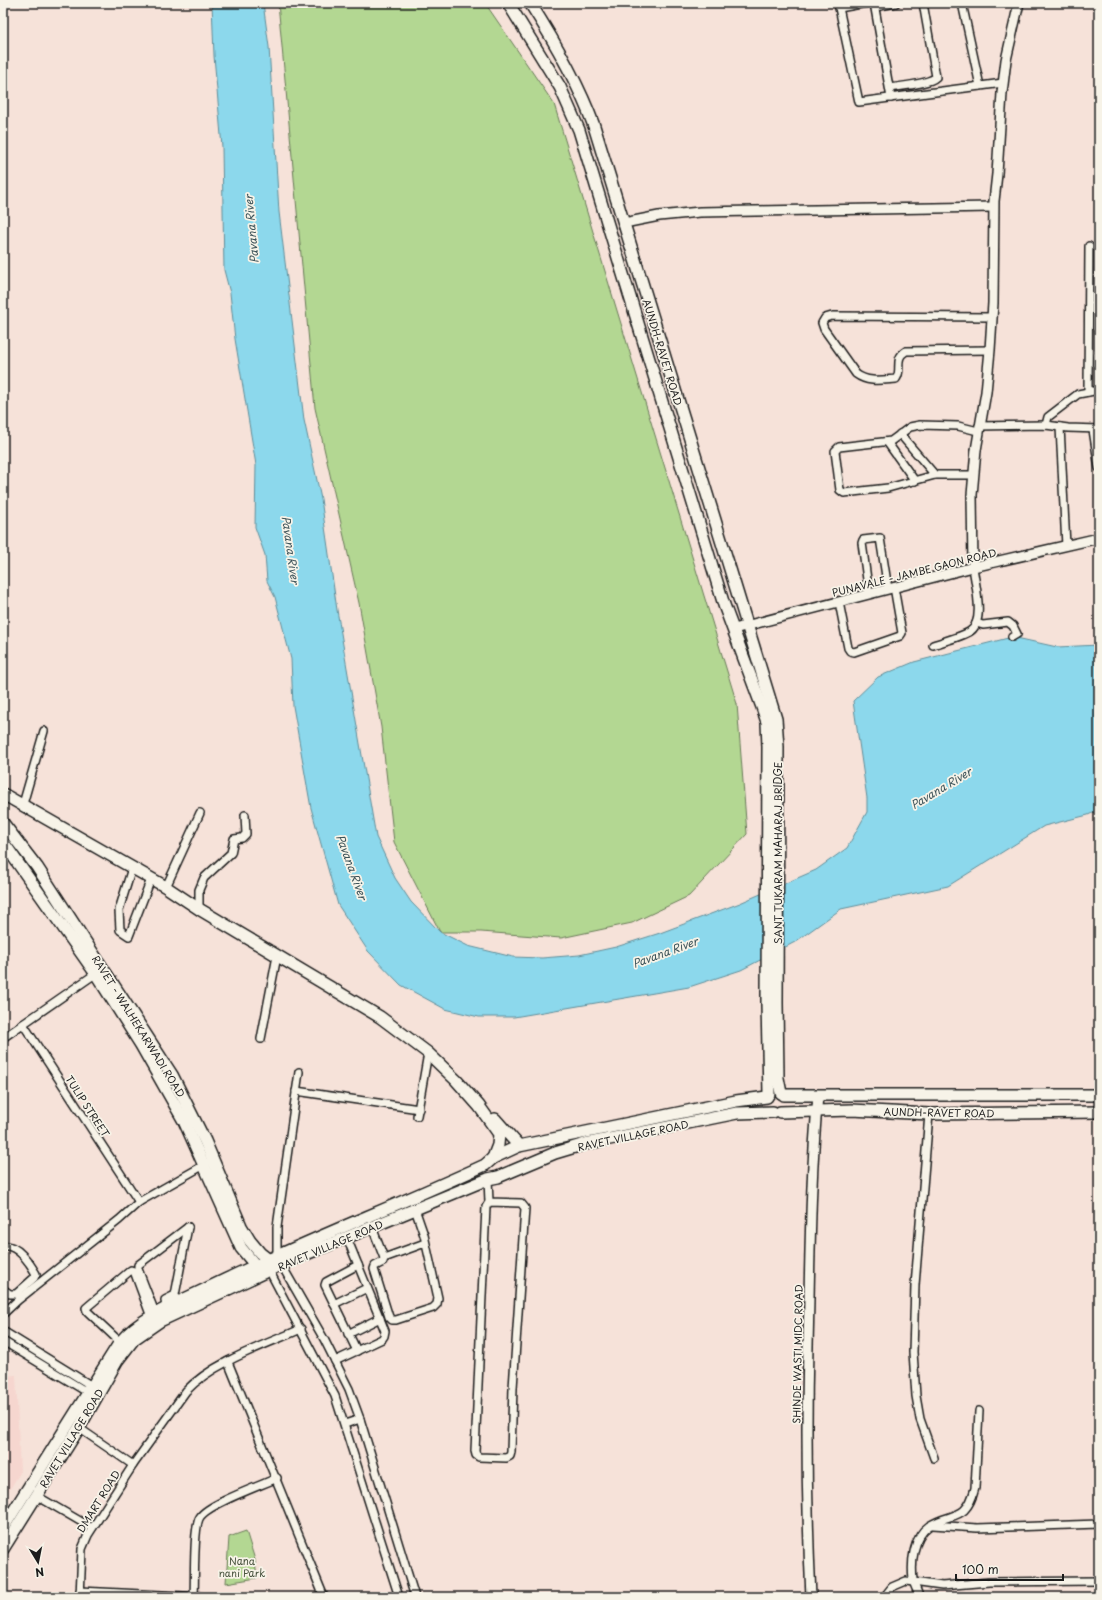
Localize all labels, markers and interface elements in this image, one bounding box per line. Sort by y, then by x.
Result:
water label: Pavana River [239,192,262,264]
street label: AUNDH-RAVET ROAD [640,297,686,407]
water label: Pavana River [278,515,304,587]
street label: PUNAVALE - JAMBE GAON ROAD [830,544,998,600]
street label: SANT TUKARAM MAHARAJ BRIDGE [770,762,785,944]
water label: Pavana River [907,762,976,813]
water label: Pavana River [332,832,372,904]
water label: Pavana River [630,932,702,972]
street label: RAVET - WALHEKARWADI ROAD [89,952,189,1100]
street label: TULIP STREET [62,1072,114,1140]
street label: AUNDH-RAVET ROAD [884,1104,994,1120]
street label: RAVET VILLAGE ROAD [576,1116,690,1154]
street label: RAVET VILLAGE ROAD [275,1216,385,1274]
street label: SHINDE WASTI MIDC ROAD [788,1284,806,1424]
street label: RAVET VILLAGE ROAD [35,1385,107,1490]
street label: DMART ROAD [73,1467,123,1535]
north arrow [18,1542,58,1582]
park label: Nana nani Park [219,1553,265,1580]
scale bar [956,1556,1063,1582]
text: 100 m [962,1560,999,1578]
text: N [34,1563,46,1582]

